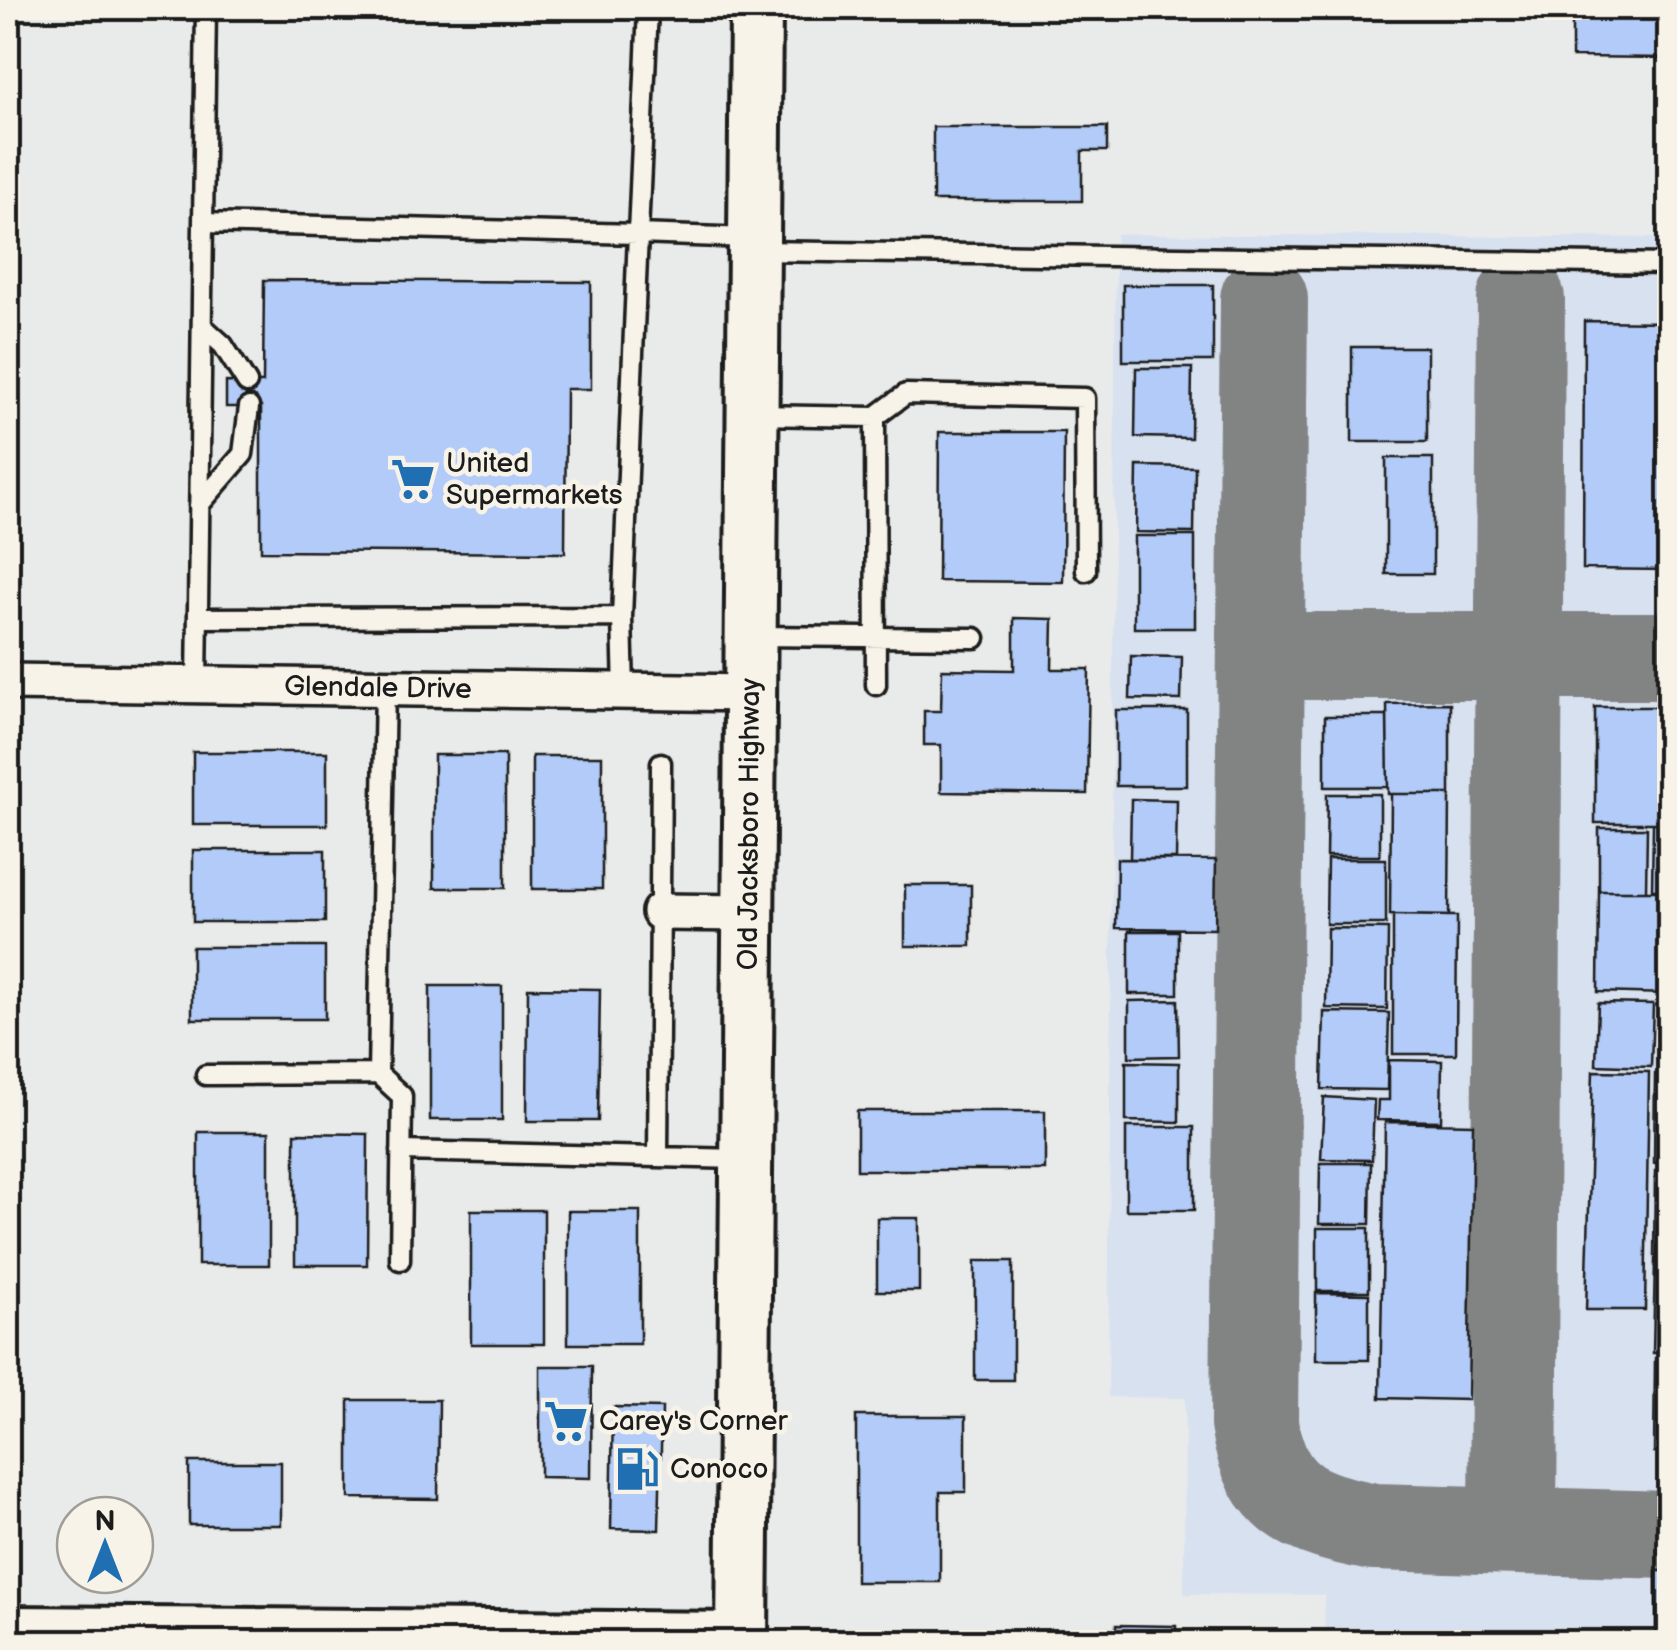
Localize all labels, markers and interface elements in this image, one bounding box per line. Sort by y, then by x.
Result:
place label: United Supermarkets [446,447,623,512]
supermarket icon: United Supermarkets [389,455,437,503]
street label: Glendale Drive [284,670,472,705]
street label: Old Jacksboro Highway [731,677,767,970]
supermarket icon: Carey's Corner [542,1397,590,1445]
place label: Carey's Corner [599,1405,788,1438]
fuel station icon: Conoco [613,1445,661,1493]
place label: Conoco [670,1453,768,1486]
north arrow [55,1495,155,1595]
text: N [94,1505,116,1538]

